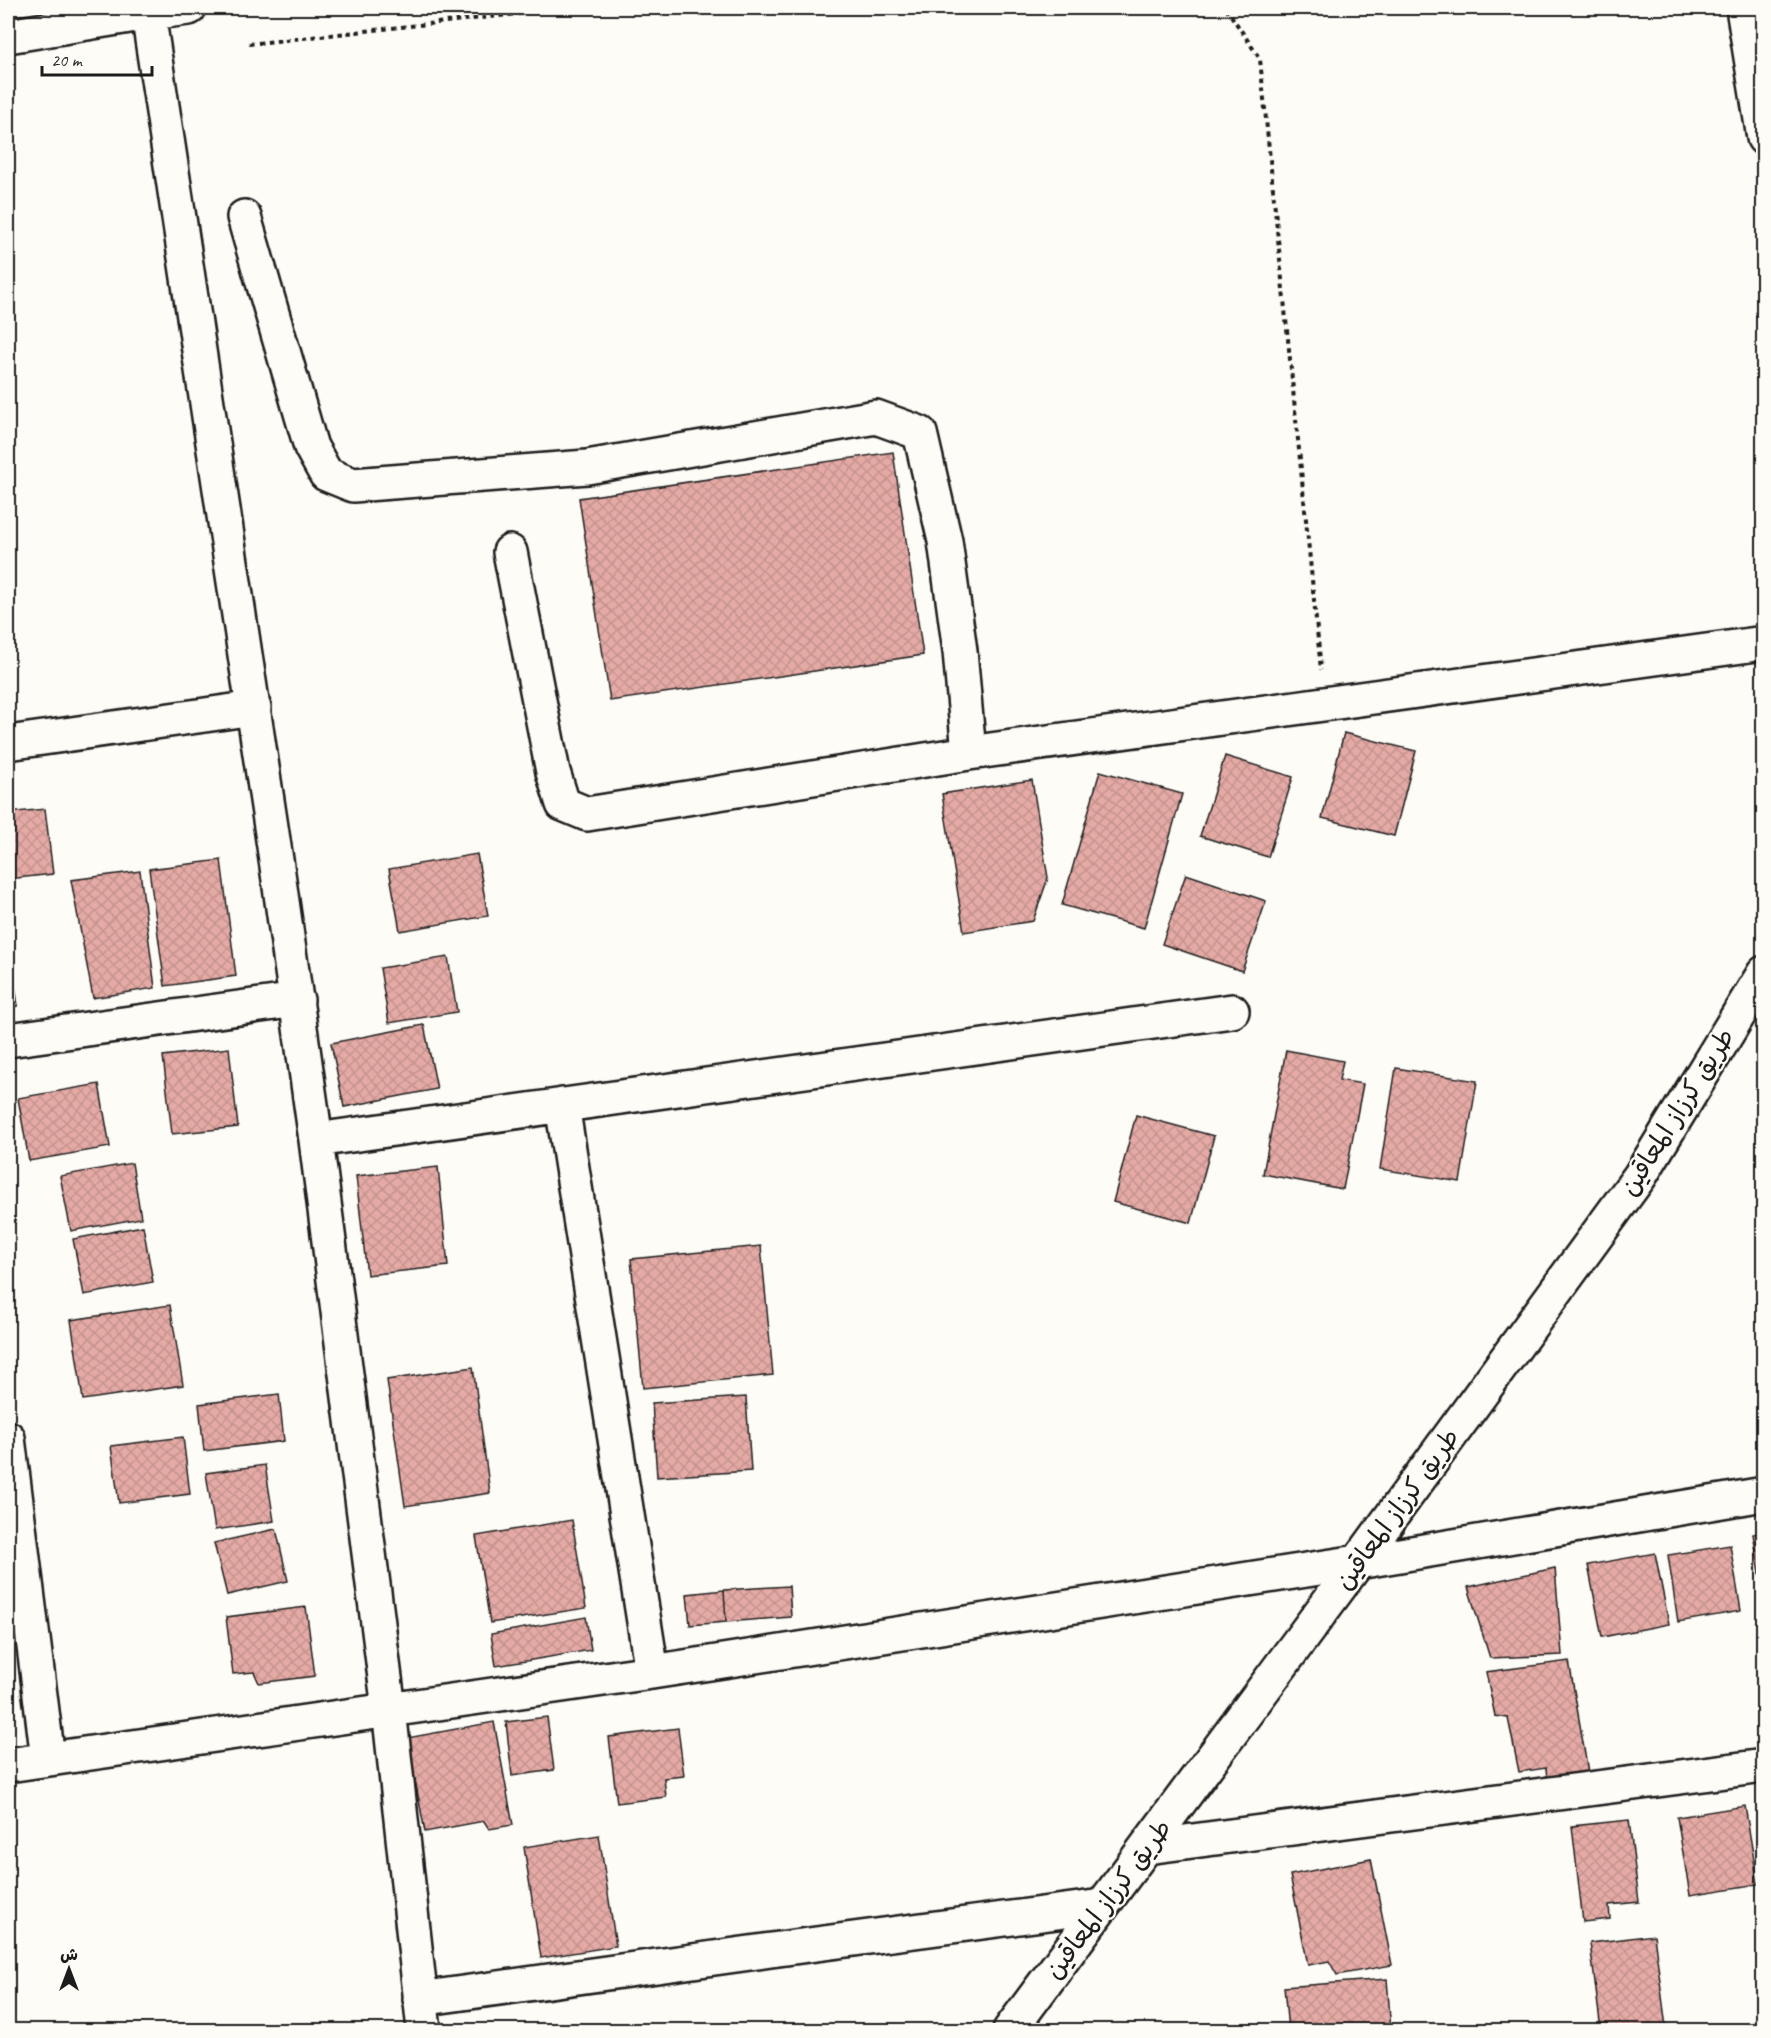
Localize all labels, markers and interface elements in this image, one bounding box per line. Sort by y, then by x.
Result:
scale bar [42,39,152,77]
text: 20 m [51,49,84,71]
street label: طريق كرزاز المعاقين [1612,1022,1742,1202]
street label: طريق كرزاز المعاقين [1327,1422,1467,1596]
street label: طريق كرزاز المعاقين [1037,1813,1179,1985]
north arrow [39,1939,99,1999]
text: ش [60,1945,78,1965]

